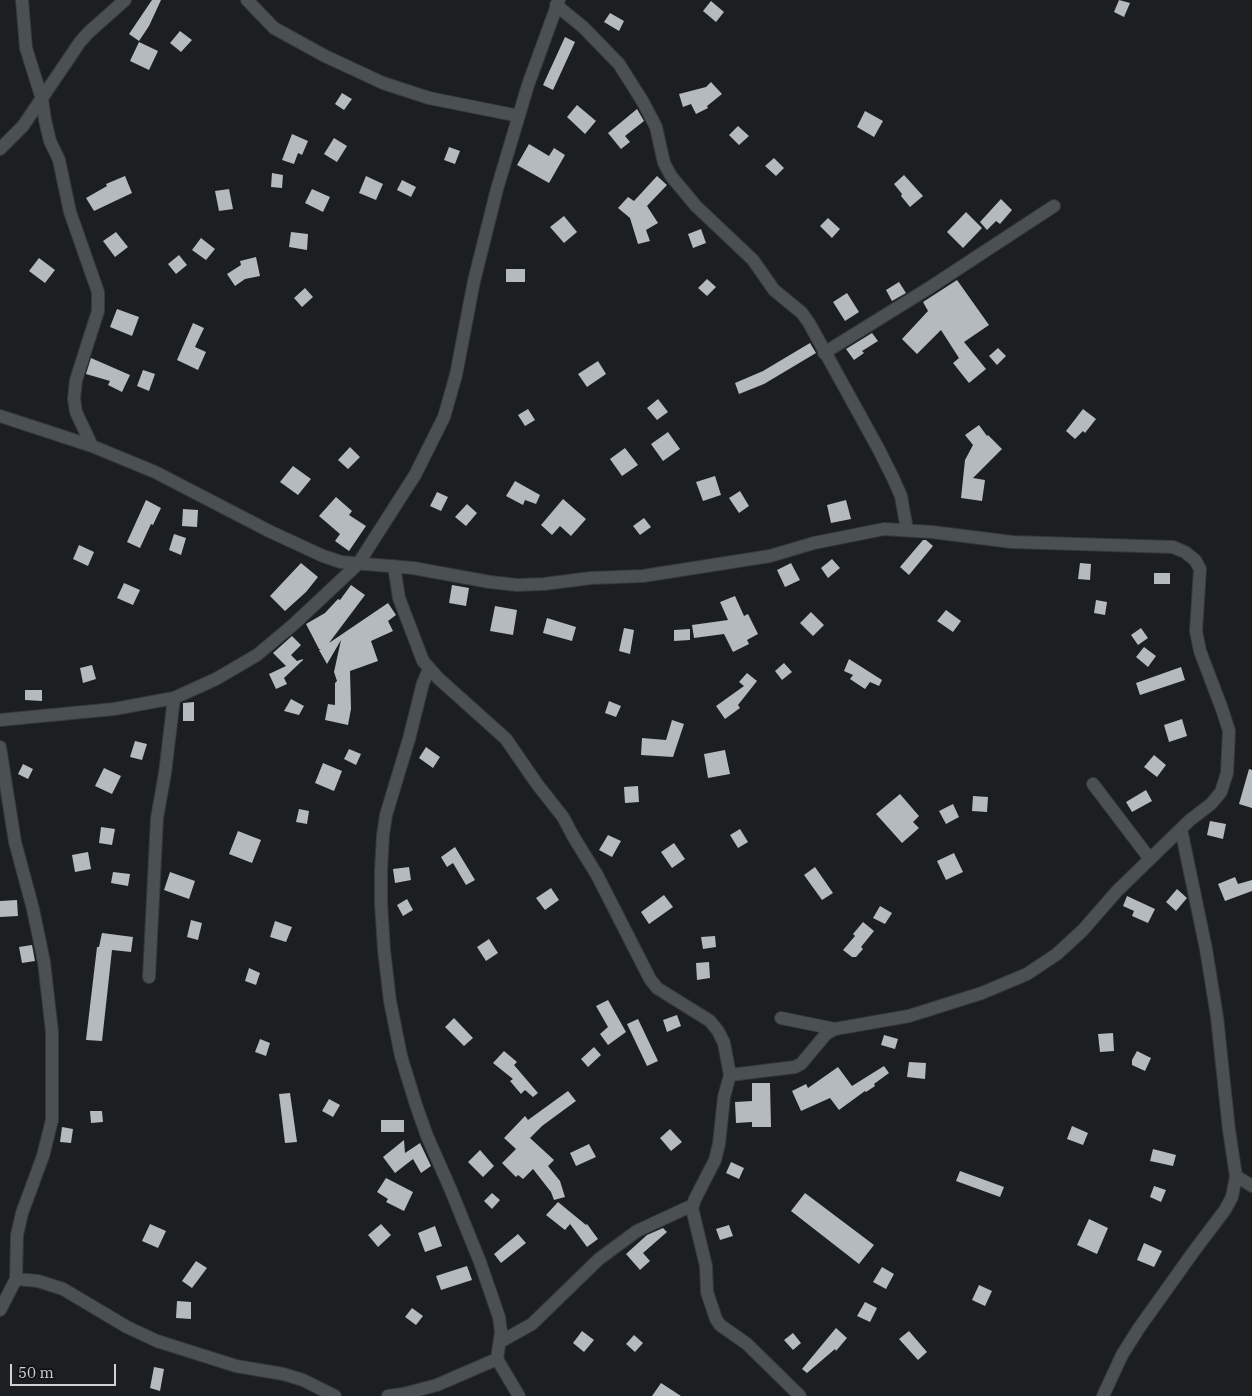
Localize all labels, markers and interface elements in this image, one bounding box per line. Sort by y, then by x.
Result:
scale bar [12,1354,119,1386]
text: 50 m [18,1363,54,1382]

